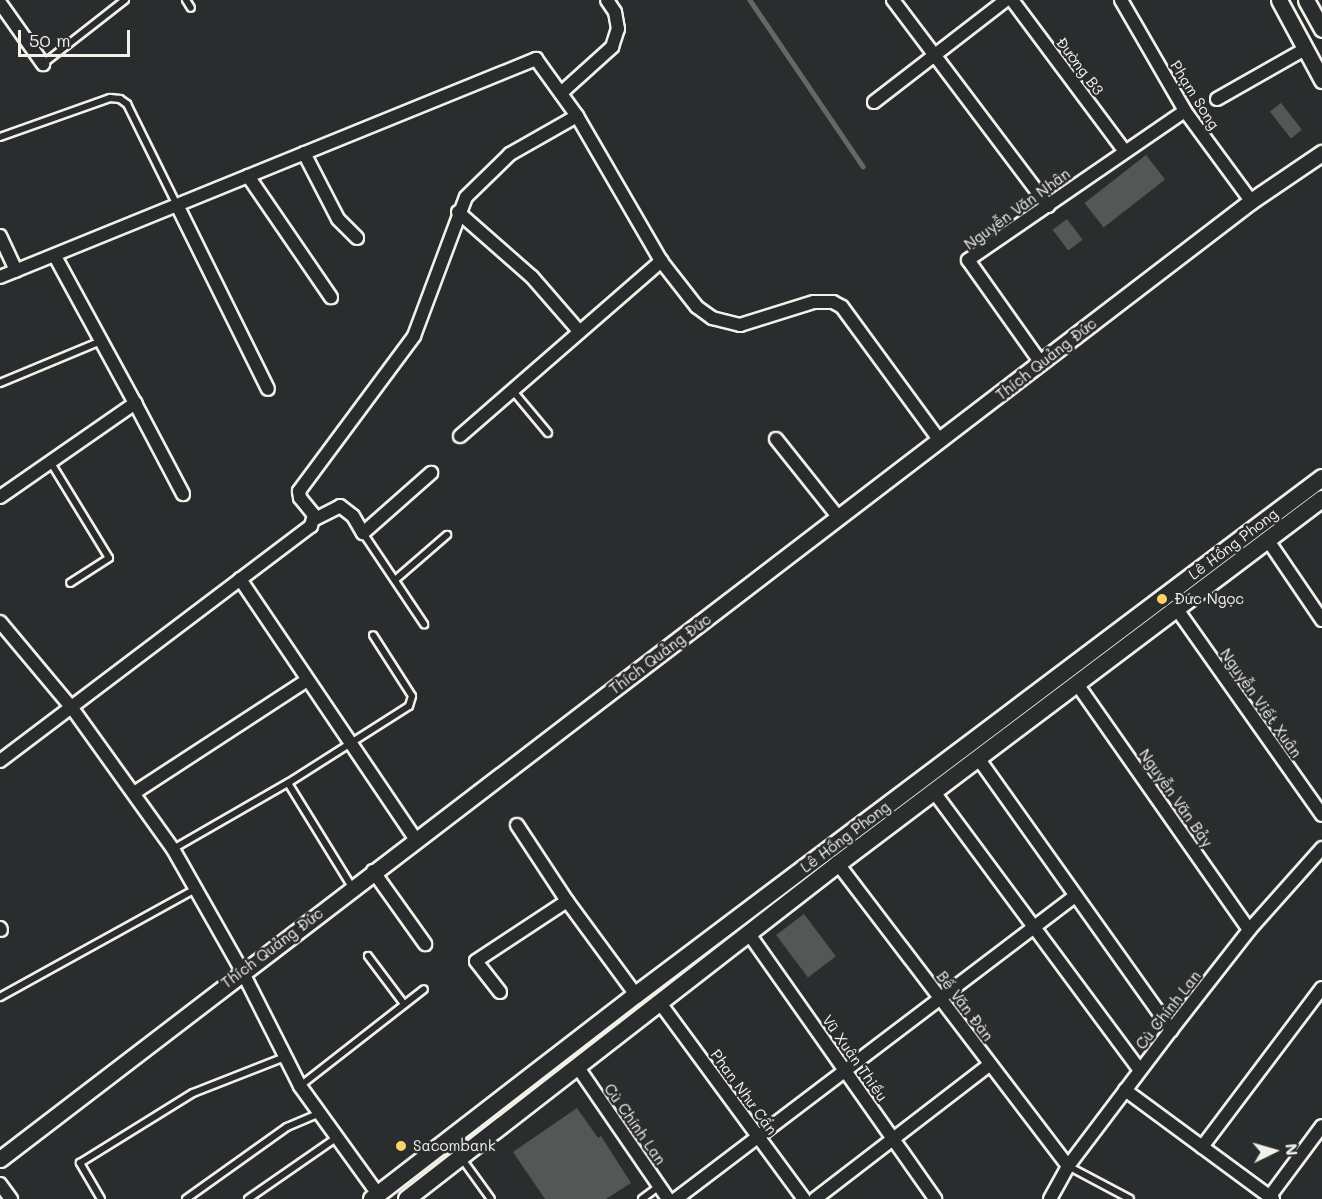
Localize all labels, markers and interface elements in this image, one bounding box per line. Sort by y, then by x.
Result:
scale bar [21,18,134,56]
text: 50 m [29,28,71,52]
street label: Đường B3 [1052,33,1108,99]
street label: Phạm Song [1167,57,1223,133]
street label: Nguyễn Văn Nhân [961,165,1073,253]
street label: Thích Quảng Đức [992,314,1100,404]
street label: Lê Hồng Phong [1185,505,1281,583]
place label: Đức Ngọc [1174,590,1244,608]
marker: Đức Ngọc [1155,592,1169,606]
street label: Thích Quảng Đức [606,610,714,698]
street label: Nguyễn Viết Xuân [1217,645,1305,761]
street label: Nguyễn Văn Bảy [1135,745,1217,851]
street label: Lê Hồng Phong [797,798,893,876]
street label: Thích Quảng Đức [218,904,326,992]
street label: Cù Chính Lan [1132,967,1204,1053]
street label: Bế Văn Đàn [933,968,997,1044]
street label: Vũ Xuân Thiều [819,1011,891,1105]
street label: Phan Như Cẩn [707,1046,781,1138]
street label: Cù Chính Lan [600,1080,670,1168]
north arrow [1244,1121,1304,1181]
place label: Sacombank [413,1137,496,1155]
marker: Sacombank [394,1139,408,1153]
text: N [1281,1142,1303,1156]

